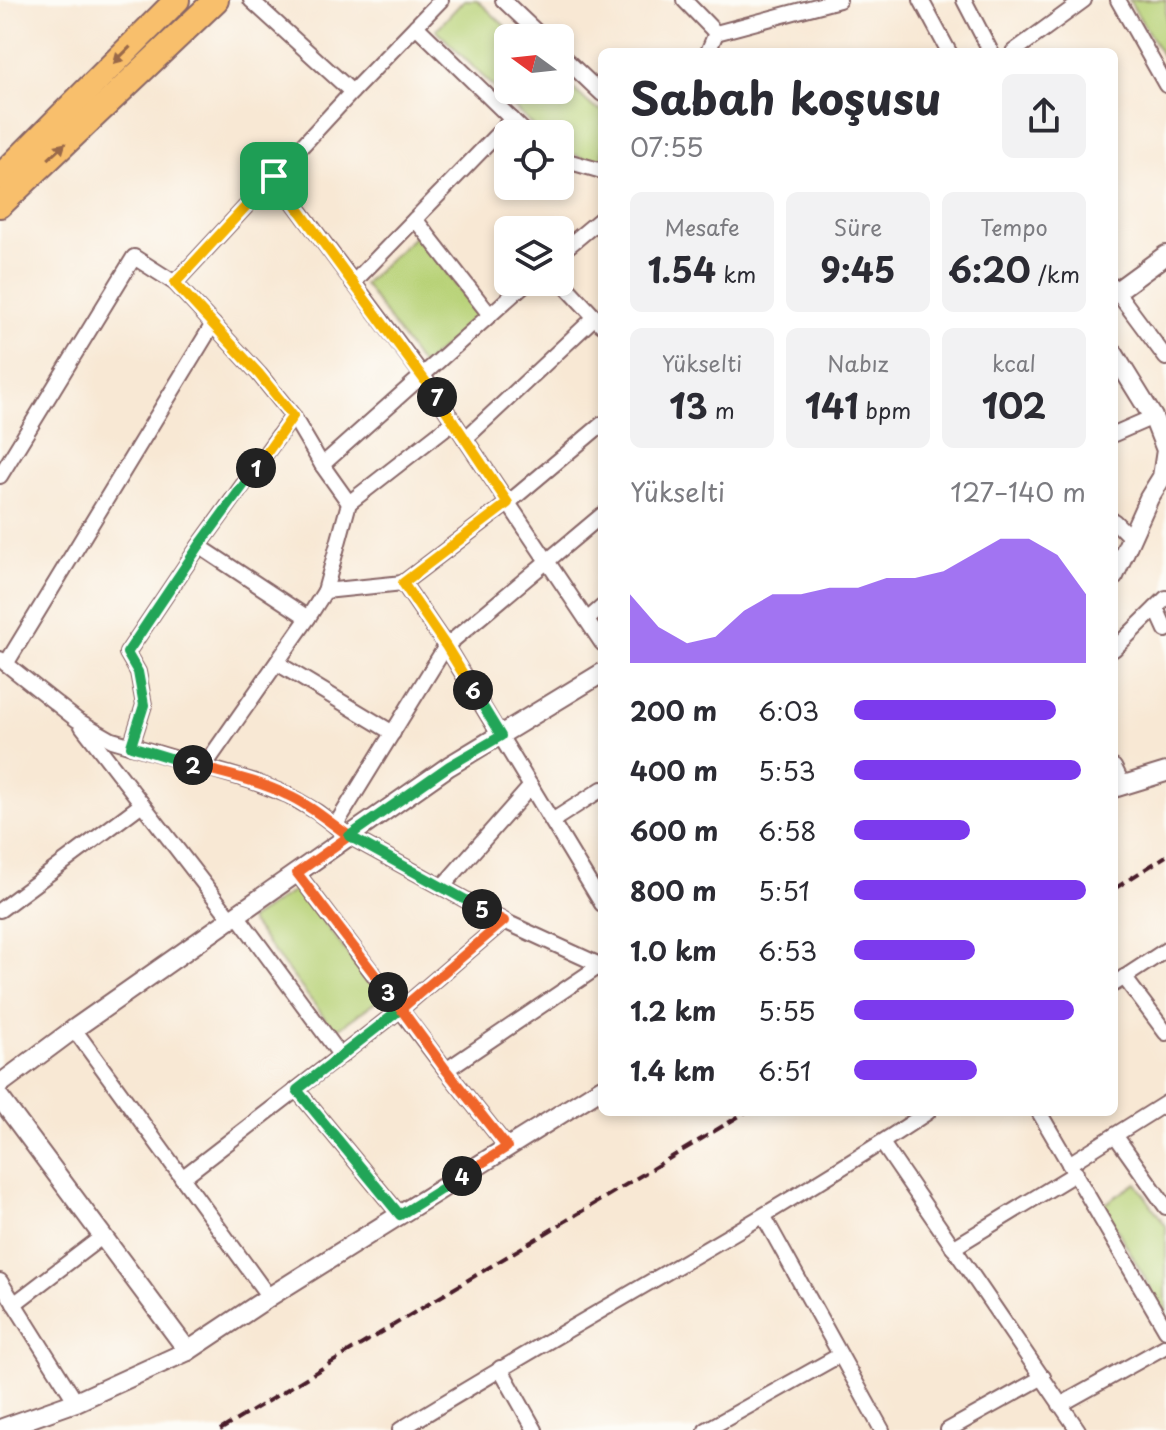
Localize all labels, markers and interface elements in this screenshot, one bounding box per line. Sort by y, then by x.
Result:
north arrow [494,24,574,104]
map controls [494,24,574,296]
one-way arrow [113,45,132,64]
text: Sabah koşusu [630,64,942,130]
button: share [1002,74,1086,158]
button: locate [494,120,574,200]
text: 07:55 [630,127,704,166]
one-way arrow [47,142,66,160]
pin [240,142,308,210]
icon: arrive [252,154,296,198]
text: Mesafe [664,210,740,243]
text: Süre [834,210,882,243]
text: Tempo [980,210,1048,243]
button: layers [494,216,574,296]
text: 1.54 [648,243,716,295]
text: 9:45 [821,243,895,295]
text: 6:20 [948,243,1031,295]
text: km [716,257,756,290]
text: /km [1031,257,1080,290]
text: Yükselti [662,346,742,379]
text: Nabız [827,346,889,379]
text: kcal [992,346,1036,379]
pin: 7 [417,377,457,417]
text: 13 [669,379,708,431]
text: 141 [805,379,859,431]
text: 102 [982,379,1046,431]
text: 7 [431,380,443,413]
text: m [708,393,735,426]
text: bpm [859,393,911,426]
pin: 1 [236,448,276,488]
text: 1 [251,451,261,484]
text: Yükselti [630,472,725,511]
text: 127–140 m [950,472,1086,511]
pin: 6 [453,670,493,710]
text: 6 [465,673,481,706]
text: 200 m [630,691,717,730]
text: 6:03 [758,691,819,730]
pin: 2 [173,745,213,785]
text: 2 [185,748,201,781]
text: 400 m [630,751,718,790]
text: 5:53 [758,751,816,790]
text: 600 m [630,811,718,850]
text: 6:58 [758,811,817,850]
text: 800 m [630,871,717,910]
text: 5:51 [758,871,810,910]
pin: 5 [462,889,502,929]
text: 5 [475,892,489,925]
text: 1.0 km [630,931,717,970]
text: 6:53 [758,931,817,970]
pin: 3 [368,972,408,1012]
text: 3 [381,975,395,1008]
text: 1.2 km [630,991,716,1030]
text: 5:55 [758,991,816,1030]
text: 1.4 km [630,1051,715,1090]
text: 6:51 [758,1051,811,1090]
pin: 4 [442,1156,482,1196]
text: 4 [455,1159,469,1192]

